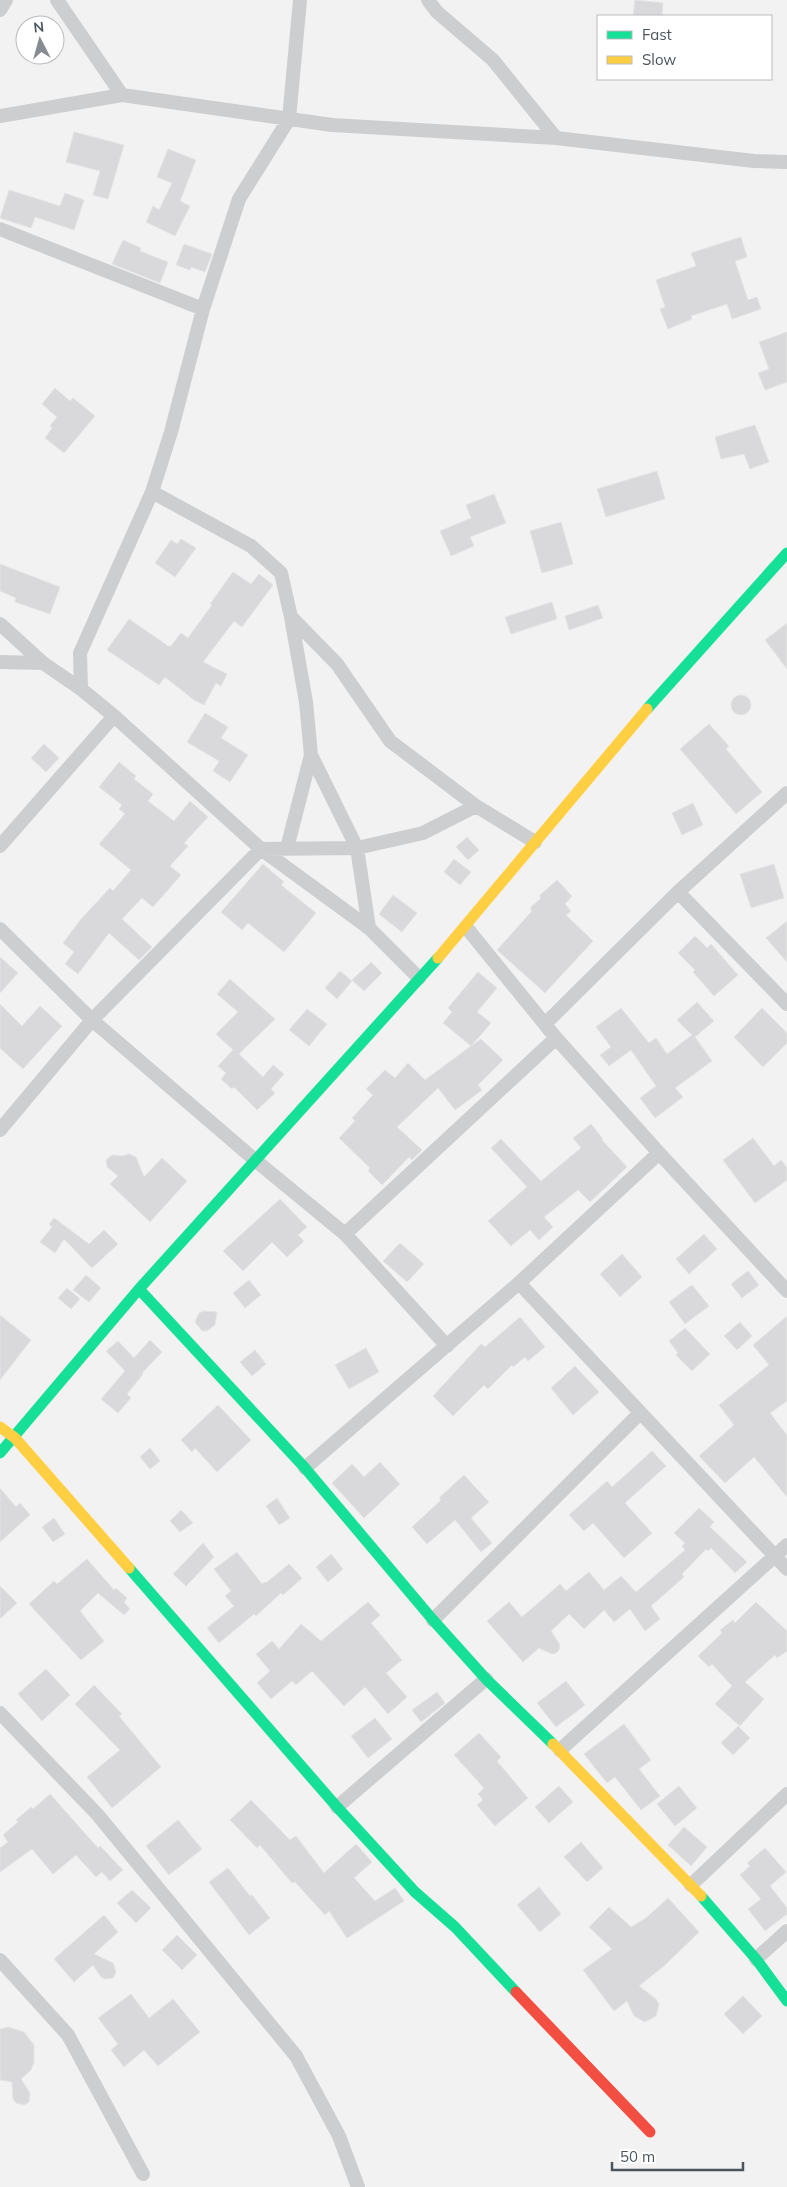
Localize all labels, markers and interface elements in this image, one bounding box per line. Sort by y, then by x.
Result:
north arrow [15,15,65,65]
legend [597,15,772,80]
text: N [32,18,45,37]
text: Fast [642,25,672,44]
text: Slow [642,50,676,69]
scale bar [612,2140,743,2172]
text: 50 m [620,2147,655,2166]

